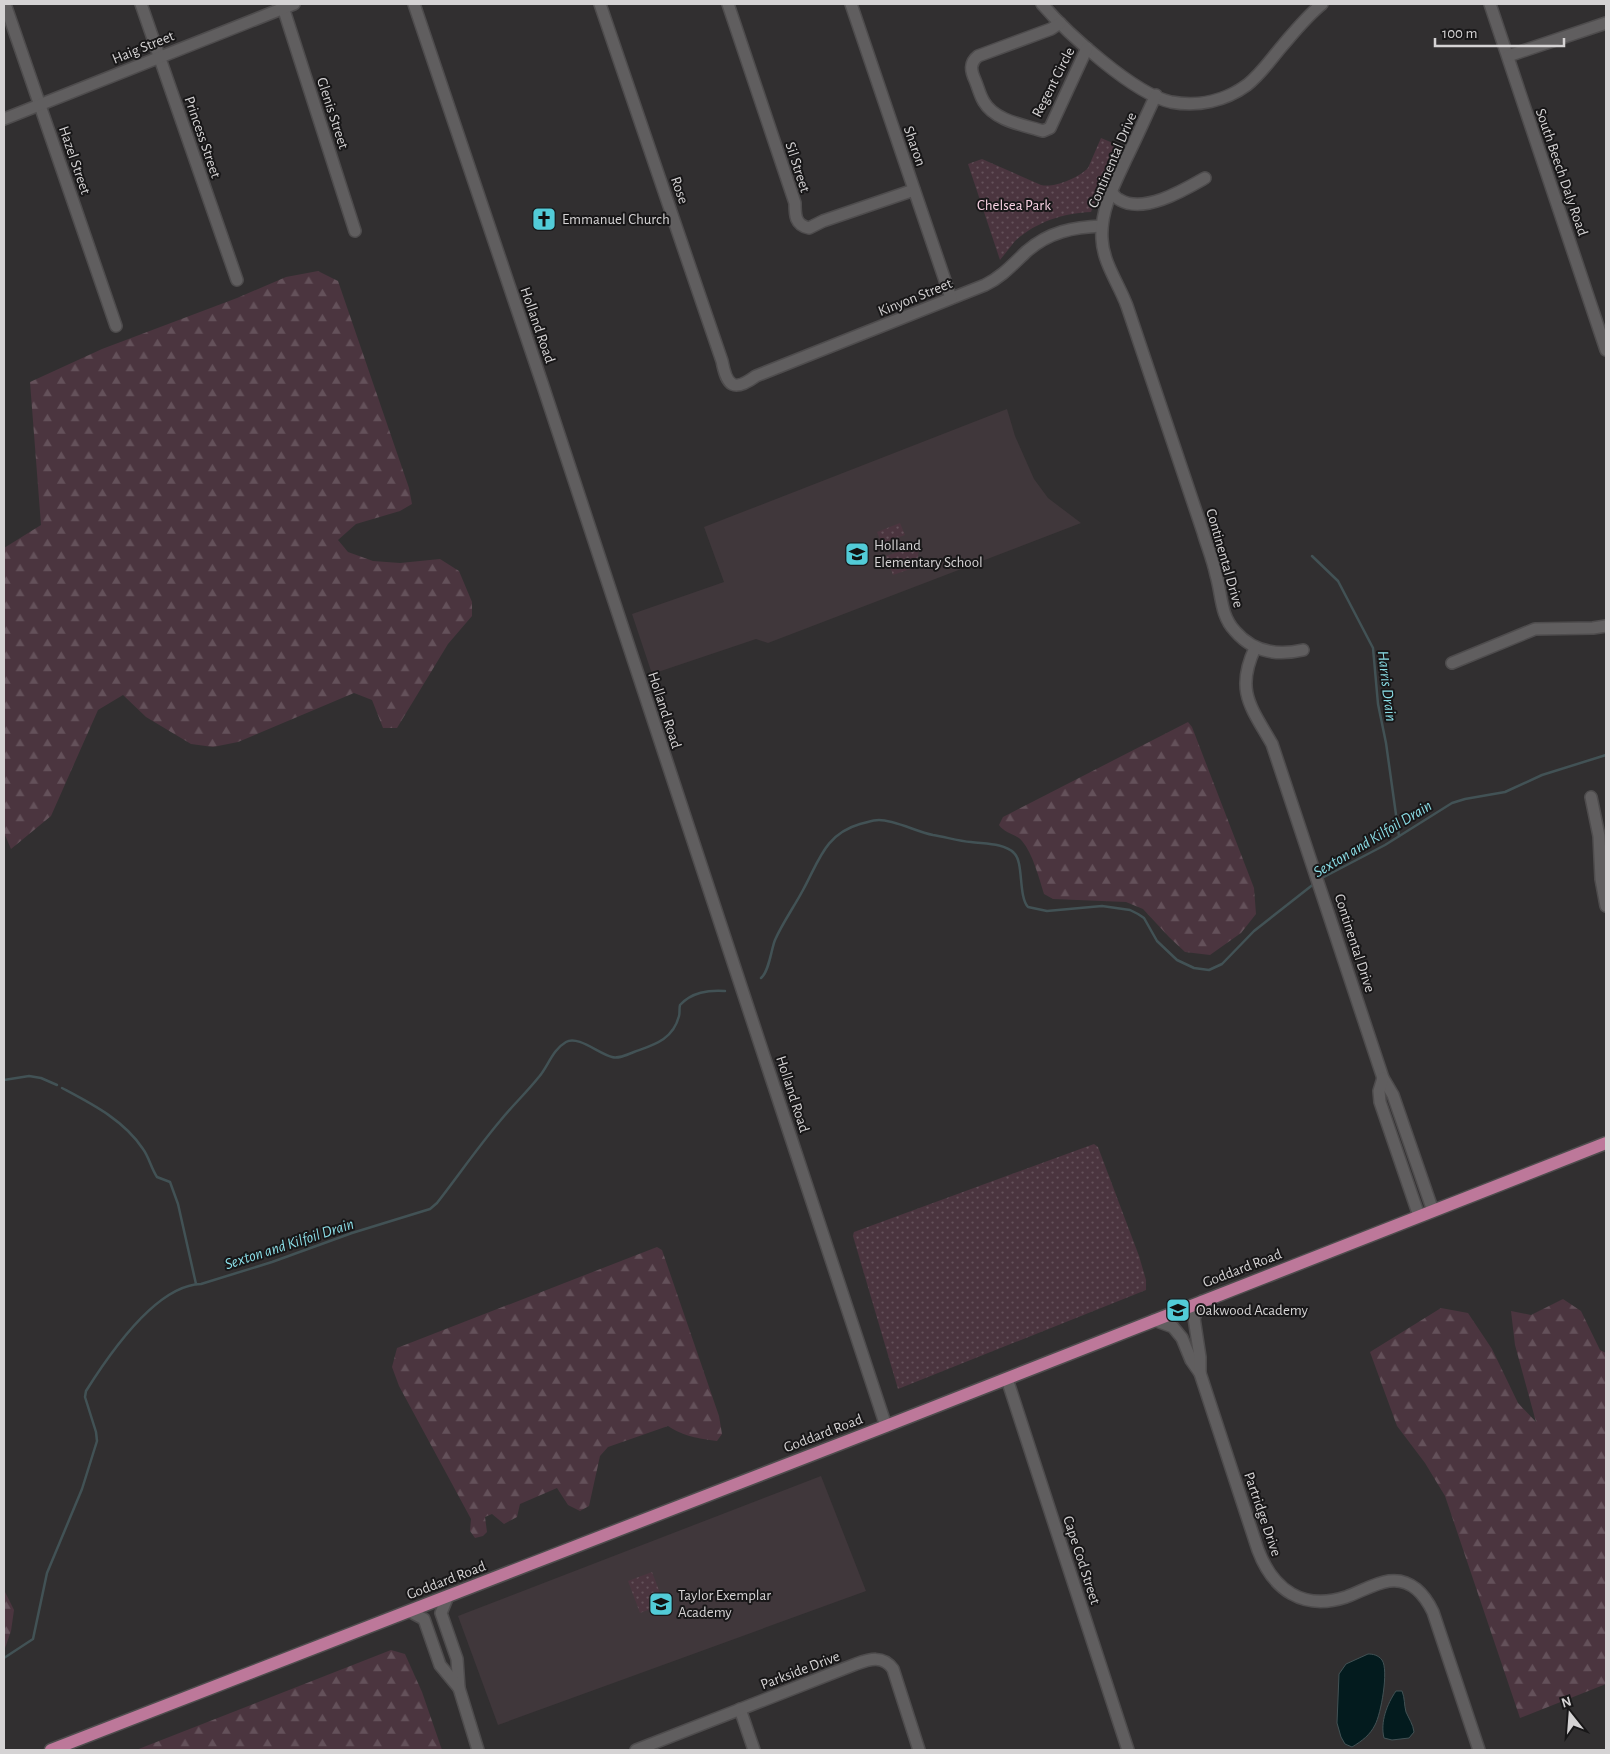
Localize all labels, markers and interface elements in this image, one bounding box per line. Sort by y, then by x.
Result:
scale bar [1435,15,1564,47]
text: 100 m [1442,26,1477,41]
street label: Haig Street [110,28,177,67]
street label: Regent Circle [1029,45,1078,120]
street label: Glenis Street [314,76,351,151]
street label: Princess Street [182,94,224,180]
street label: South Beech Daly Road [1533,107,1590,238]
street label: Continental Drive [1086,110,1139,210]
street label: Hazel Street [56,124,93,196]
street label: Sharon [901,124,928,168]
street label: Sil Street [782,140,813,194]
street label: Rose [668,175,691,206]
park label: Chelsea Park [977,198,1051,213]
church icon: Emmanuel Church [531,206,557,232]
place label: Emmanuel Church [562,212,670,227]
street label: Kinyon Street [876,276,954,319]
street label: Holland Road [518,285,558,365]
street label: Continental Drive [1203,507,1246,609]
place label: Holland Elementary School [874,538,983,570]
school or university icon: Holland Elementary School [844,541,870,567]
water label: Harris Drain [1375,650,1399,723]
street label: Holland Road [645,670,684,750]
water label: Sexton and Kilfoil Drain [1311,797,1434,880]
street label: Continental Drive [1332,892,1377,994]
street label: Holland Road [773,1054,812,1134]
water label: Sexton and Kilfoil Drain [223,1216,356,1272]
street label: Goddard Road [1201,1246,1284,1290]
school or university icon: Oakwood Academy [1165,1297,1191,1323]
place label: Oakwood Academy [1196,1303,1309,1318]
street label: Goddard Road [782,1411,865,1455]
street label: Partridge Drive [1241,1470,1284,1558]
street label: Cape Cod Street [1060,1514,1103,1607]
street label: Goddard Road [405,1558,488,1602]
place label: Taylor Exemplar Academy [678,1588,771,1620]
school or university icon: Taylor Exemplar Academy [648,1591,674,1617]
street label: Parkside Drive [759,1648,842,1692]
north arrow [1545,1689,1595,1739]
text: N [1560,1694,1573,1711]

